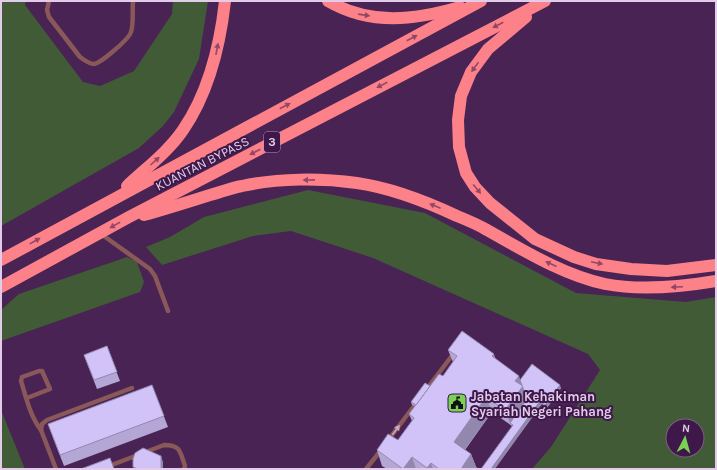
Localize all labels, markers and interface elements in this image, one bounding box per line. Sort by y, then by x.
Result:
one-way arrow [358,12,370,18]
one-way arrow [492,22,504,29]
one-way arrow [406,35,418,42]
one-way arrow [215,43,221,55]
one-way arrow [471,61,479,72]
one-way arrow [377,82,388,88]
one-way arrow [279,103,291,110]
road number: 3 [264,132,280,152]
street label: KUANTAN BYPASS [153,133,252,194]
one-way arrow [249,148,260,155]
one-way arrow [150,156,160,165]
one-way arrow [302,177,315,183]
one-way arrow [472,183,481,194]
one-way arrow [430,203,441,209]
one-way arrow [109,221,120,228]
one-way arrow [29,238,41,244]
one-way arrow [546,261,557,267]
one-way arrow [591,261,603,267]
one-way arrow [670,284,683,290]
place label: Jabatan Kehakiman Syariah Negeri Pahang [471,389,612,419]
public building icon: Jabatan Kehakiman Syariah Negeri Pahang [446,392,468,414]
north arrow [665,418,705,458]
text: N [681,422,691,435]
one-way arrow [392,425,400,435]

